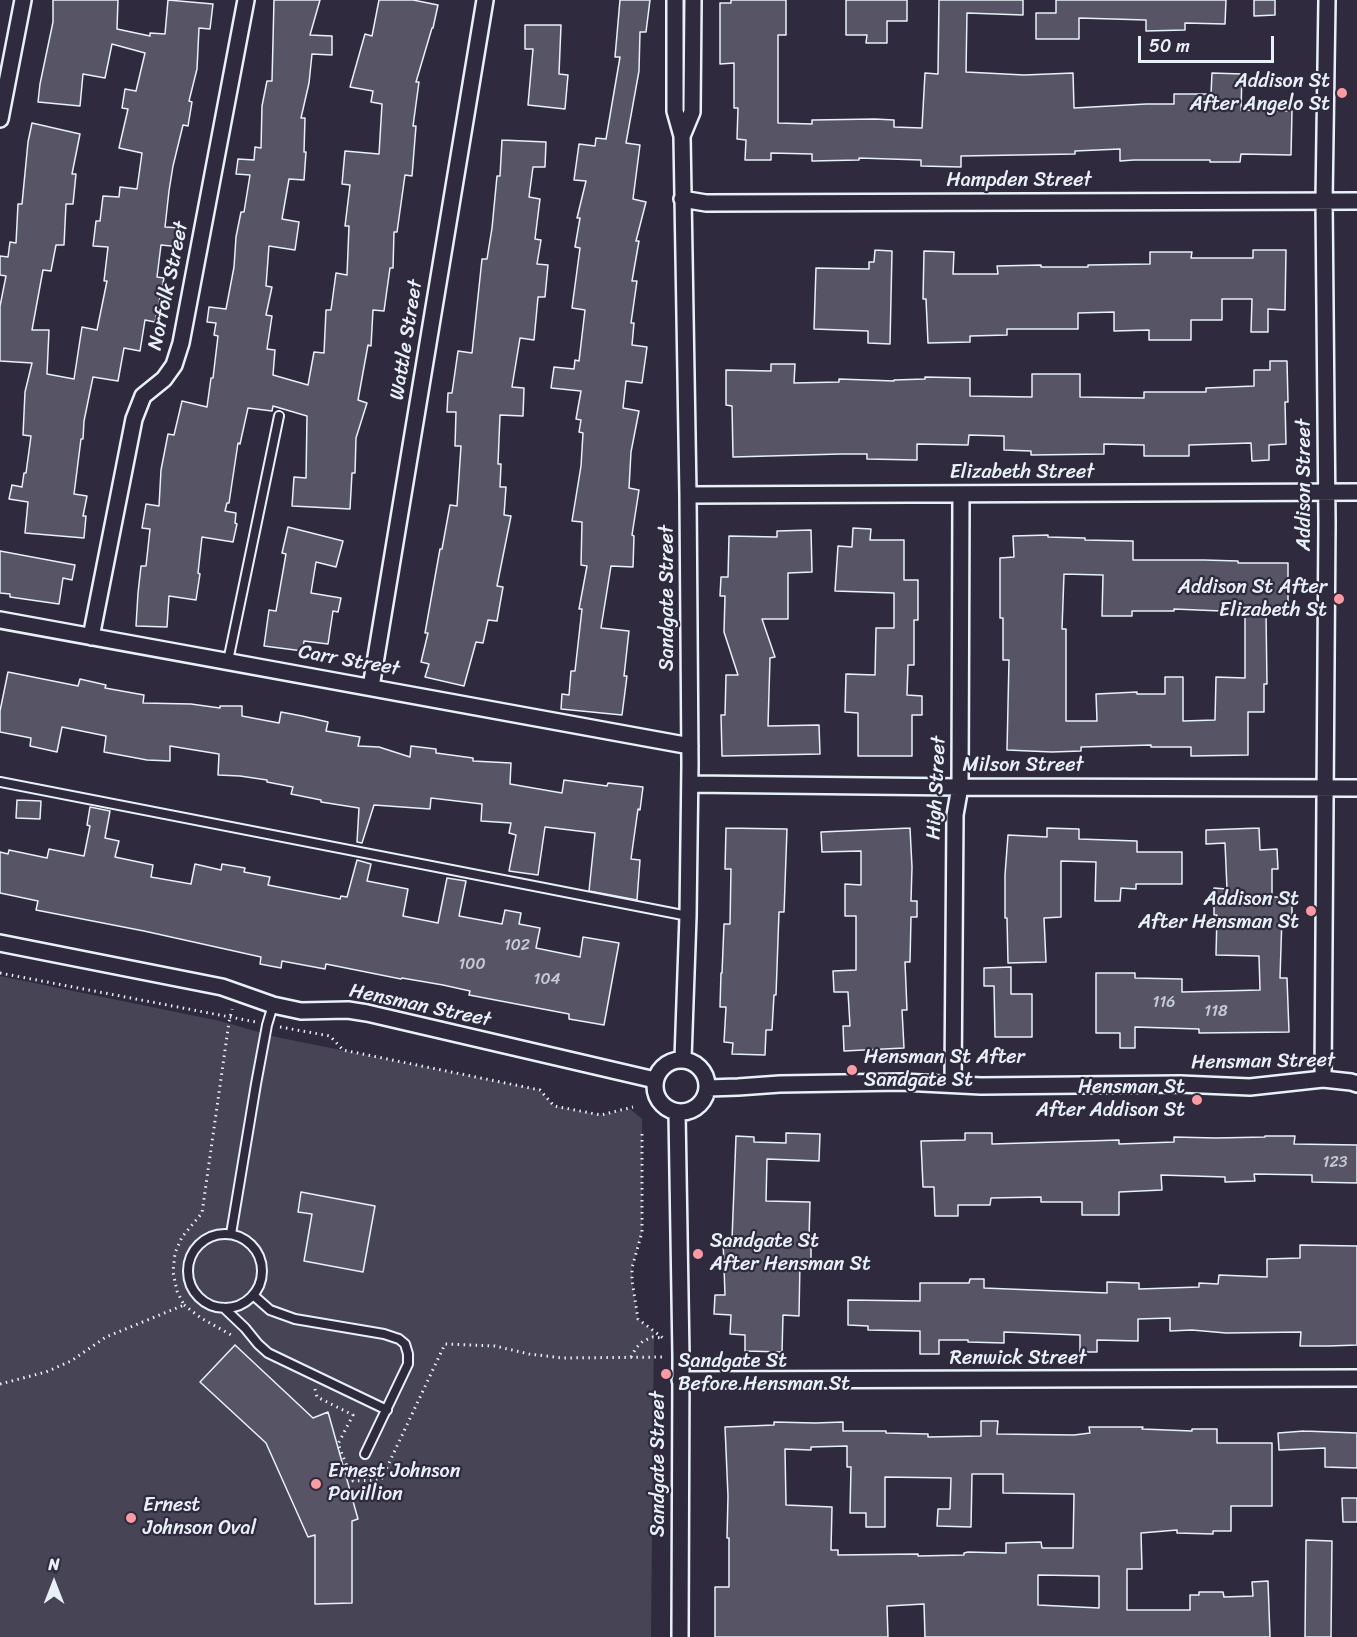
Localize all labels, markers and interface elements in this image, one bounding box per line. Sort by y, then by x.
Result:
scale bar [1141,24,1278,62]
text: 50 m [1149,30,1190,62]
place label: Addison St After Angelo St [1190,70,1330,117]
marker: Addison St After Angelo St [1335,86,1349,100]
street label: Hampden Street [946,169,1092,193]
street label: Norfolk Street [144,220,194,352]
street label: Wattle Street [386,278,428,402]
street label: Addison Street [1293,419,1317,551]
street label: Elizabeth Street [950,461,1094,485]
street label: Sandgate Street [656,525,680,671]
place label: Addison St After Elizabeth St [1178,576,1327,623]
marker: Addison St After Elizabeth St [1332,592,1346,606]
street label: Carr Street [297,640,401,682]
street label: High Street [922,736,952,840]
street label: Milson Street [962,754,1084,778]
place label: Addison St After Hensman St [1138,888,1299,935]
marker: Addison St After Hensman St [1304,904,1318,918]
house number: 102 [504,936,530,956]
house number: 100 [458,955,486,975]
house number: 104 [534,970,560,990]
street label: Hensman Street [347,979,493,1033]
house number: 116 [1153,993,1175,1013]
house number: 118 [1204,1002,1228,1022]
place label: Hensman St After Sandgate St [864,1046,1025,1093]
street label: Hensman Street [1191,1049,1335,1075]
marker: Hensman St After Sandgate St [845,1063,859,1077]
place label: Hensman St After Addison St [1036,1076,1185,1123]
marker: Hensman St After Addison St [1190,1093,1204,1107]
house number: 123 [1323,1153,1347,1173]
place label: Sandgate St After Hensman St [710,1230,871,1277]
marker: Sandgate St After Hensman St [691,1247,705,1261]
street label: Renwick Street [950,1347,1086,1371]
place label: Sandgate St Before Hensman St [678,1350,850,1397]
marker: Sandgate St Before Hensman St [659,1367,673,1381]
street label: Sandgate Street [647,1391,671,1537]
place label: Ernest Johnson Pavillion [328,1460,460,1507]
marker: Ernest Johnson Pavillion [309,1477,323,1491]
place label: Ernest Johnson Oval [143,1494,256,1541]
marker: Ernest Johnson Oval [124,1511,138,1525]
text: N [48,1550,60,1579]
north arrow [24,1553,84,1613]

